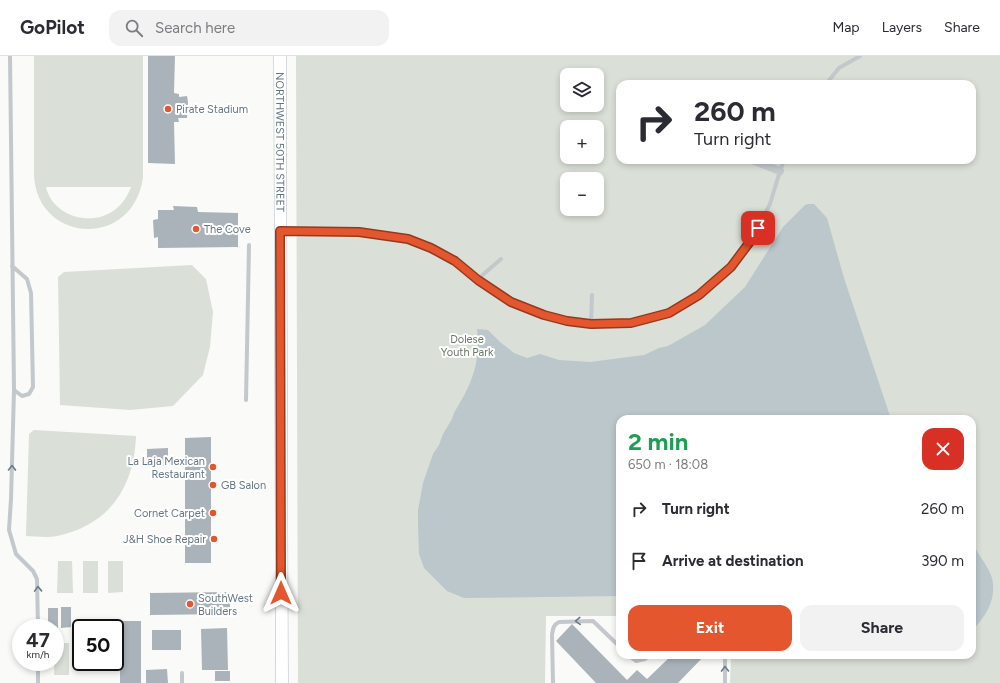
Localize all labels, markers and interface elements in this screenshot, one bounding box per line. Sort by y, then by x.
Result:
search box [109,10,389,46]
text: GoPilot [20,16,85,39]
icon: search [123,17,145,39]
text: Search here [155,19,235,37]
text: Map [832,19,860,36]
text: Layers [882,19,922,36]
text: Share [944,19,980,36]
map controls [560,68,604,216]
button: layers [560,68,604,112]
street label: NORTHWEST 50TH STREET [274,72,287,212]
text: 260 m [694,94,776,128]
icon: right [628,96,680,148]
place label: Pirate Stadium [176,103,248,116]
marker: Pirate Stadium [163,104,173,114]
button: + [560,120,604,164]
text: Turn right [694,128,771,150]
button: − [560,172,604,216]
pin [741,211,775,245]
icon: arrive [747,217,769,239]
place label: The Cove [204,223,251,236]
marker: The Cove [191,224,201,234]
park label: Dolese Youth Park [441,333,494,359]
text: 2 min [628,427,688,456]
button: close [922,428,964,470]
place label: La Laja Mexican Restaurant [128,455,205,481]
text: 650 m · 18:08 [628,457,708,472]
marker: La Laja Mexican Restaurant [208,462,218,472]
one-way arrow [8,465,16,471]
place label: GB Salon [221,479,266,492]
marker: GB Salon [208,480,218,490]
icon: right [628,498,650,520]
text: Turn right [662,500,730,518]
text: 260 m [921,500,964,518]
place label: Cornet Carpet [134,507,205,520]
marker: Cornet Carpet [208,508,218,518]
place label: J&H Shoe Repair [123,533,206,546]
marker: J&H Shoe Repair [209,534,219,544]
icon: arrive [628,550,650,572]
text: Arrive at destination [662,552,803,570]
text: 390 m [921,552,964,570]
position arrow [260,572,302,614]
one-way arrow [34,586,42,592]
place label: SouthWest Builders [198,592,253,618]
marker: SouthWest Builders [185,599,195,609]
button: Exit [628,605,792,651]
button: Share [800,605,964,651]
one-way arrow [575,616,581,625]
speed limit sign: 50 [72,619,124,671]
text: 47 [26,628,50,652]
text: km/h [27,648,49,661]
one-way arrow [721,666,729,672]

